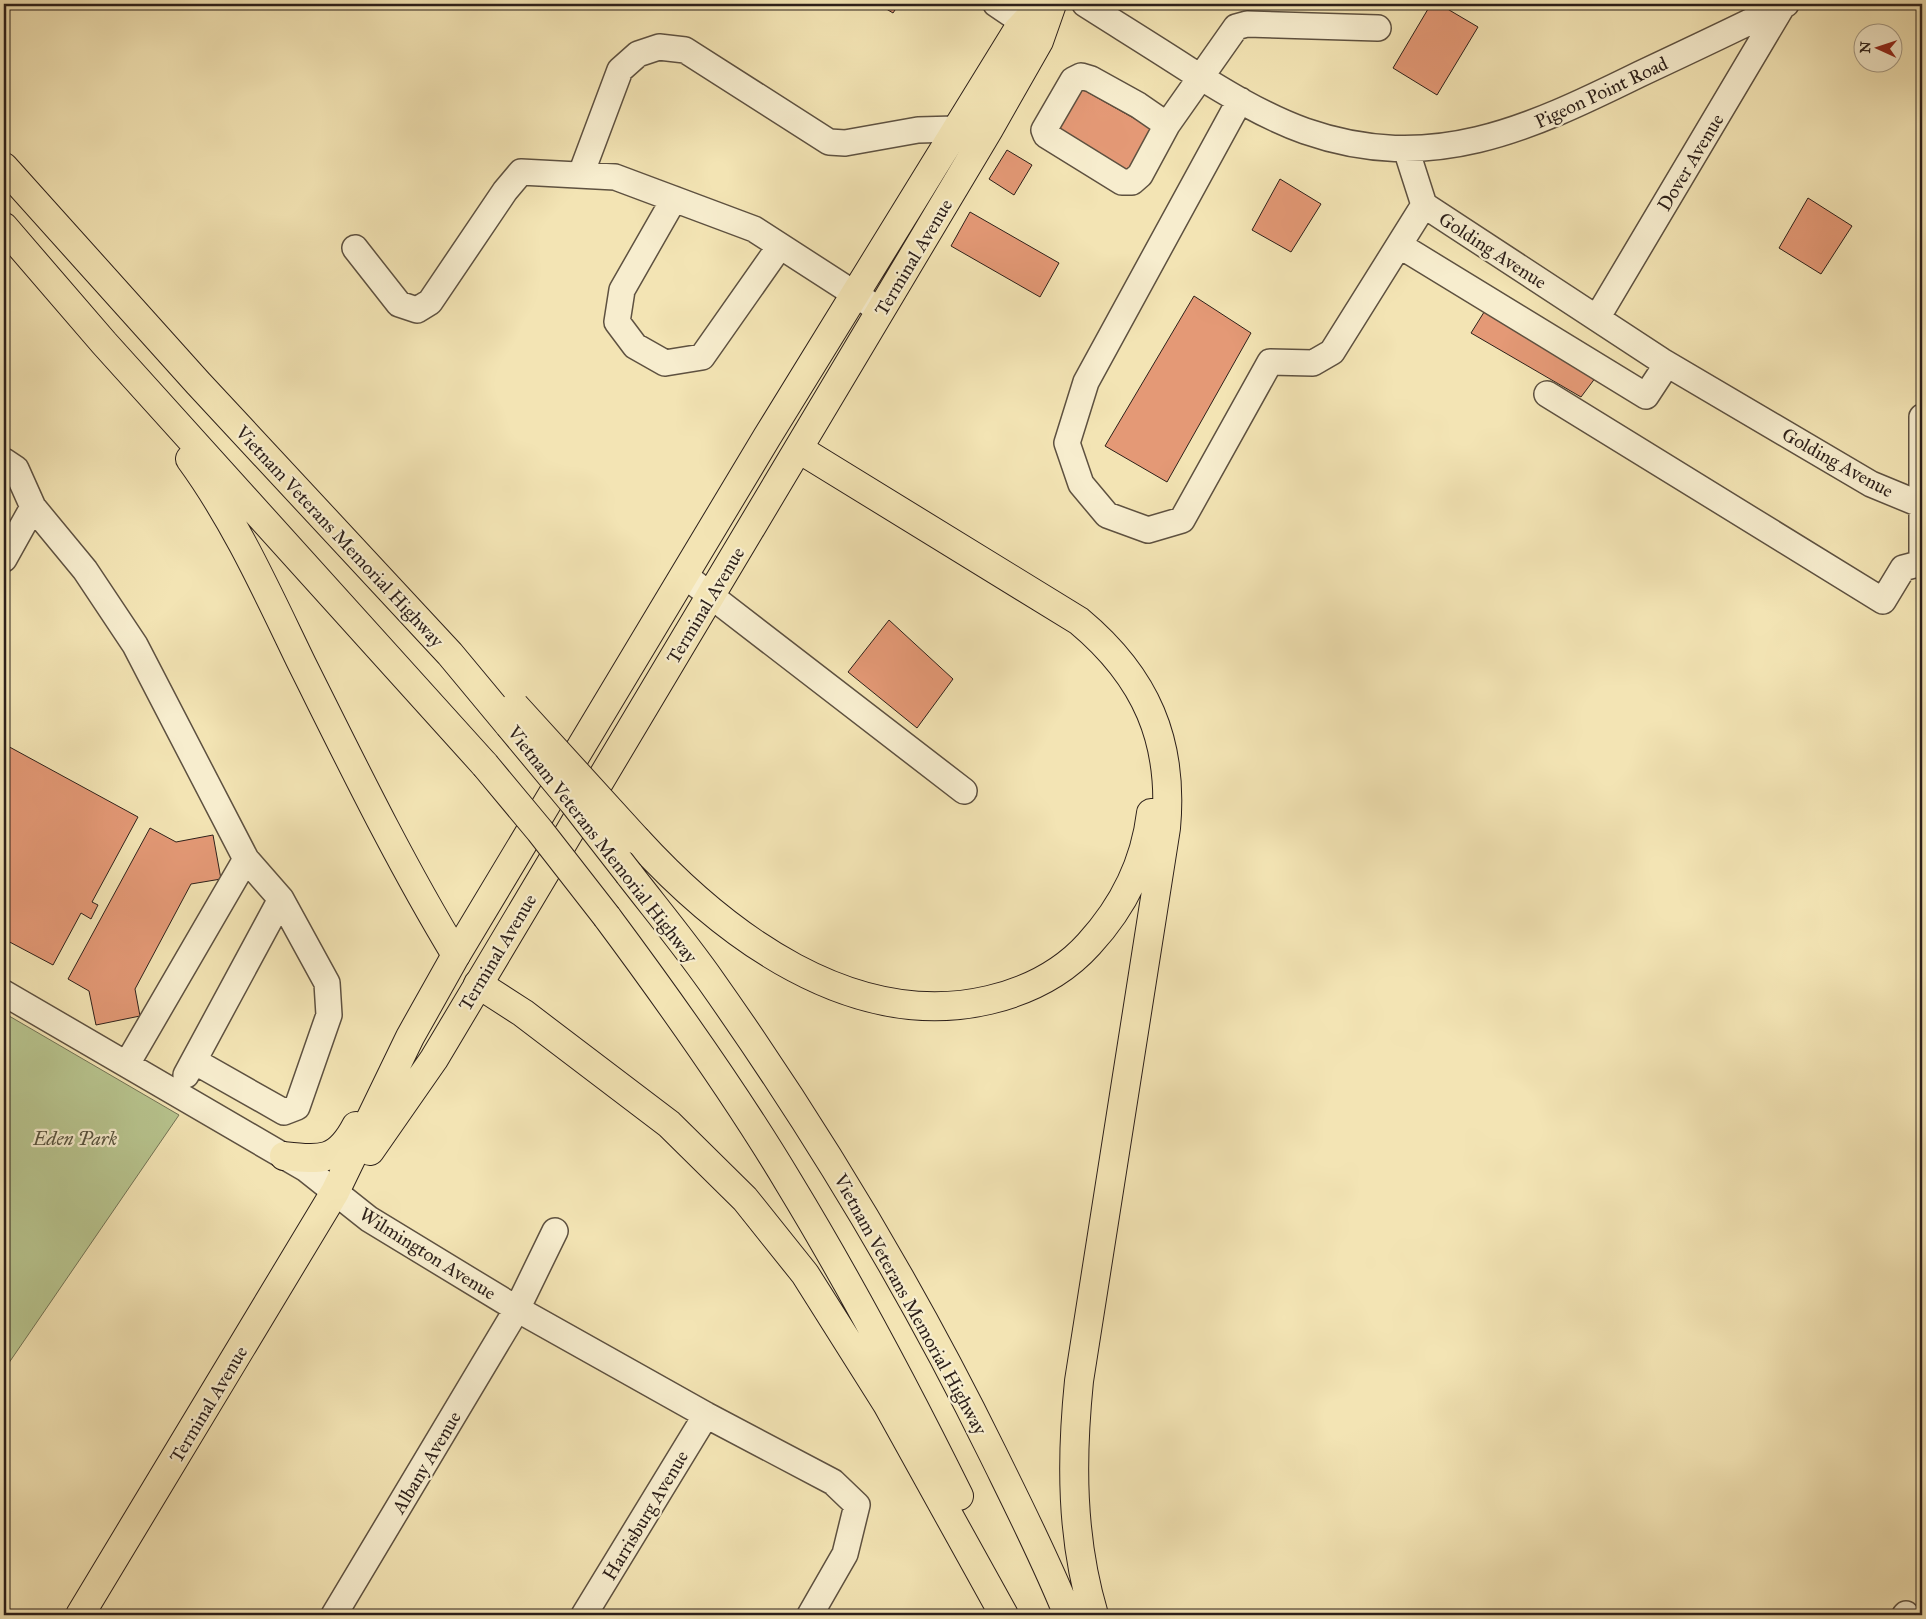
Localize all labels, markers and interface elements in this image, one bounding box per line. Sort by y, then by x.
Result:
north arrow [1854,22,1904,72]
text: N [1857,41,1874,54]
street label: Pigeon Point Road [1531,51,1672,134]
street label: Dover Avenue [1652,109,1729,215]
street label: Terminal Avenue [870,195,957,320]
street label: Golding Avenue [1434,207,1551,295]
street label: Vietnam Veterans Memorial Highway [229,420,449,653]
street label: Golding Avenue [1778,422,1897,503]
street label: Terminal Avenue [662,543,749,668]
street label: Vietnam Veterans Memorial Highway [501,720,703,969]
street label: Terminal Avenue [454,890,541,1015]
park label: Eden Park [32,1127,118,1150]
street label: Vietnam Veterans Memorial Highway [828,1169,993,1440]
street label: Wilmington Avenue [355,1202,500,1306]
street label: Terminal Avenue [165,1342,252,1467]
street label: Albany Avenue [386,1407,466,1518]
street label: Harrisburg Avenue [598,1446,694,1585]

